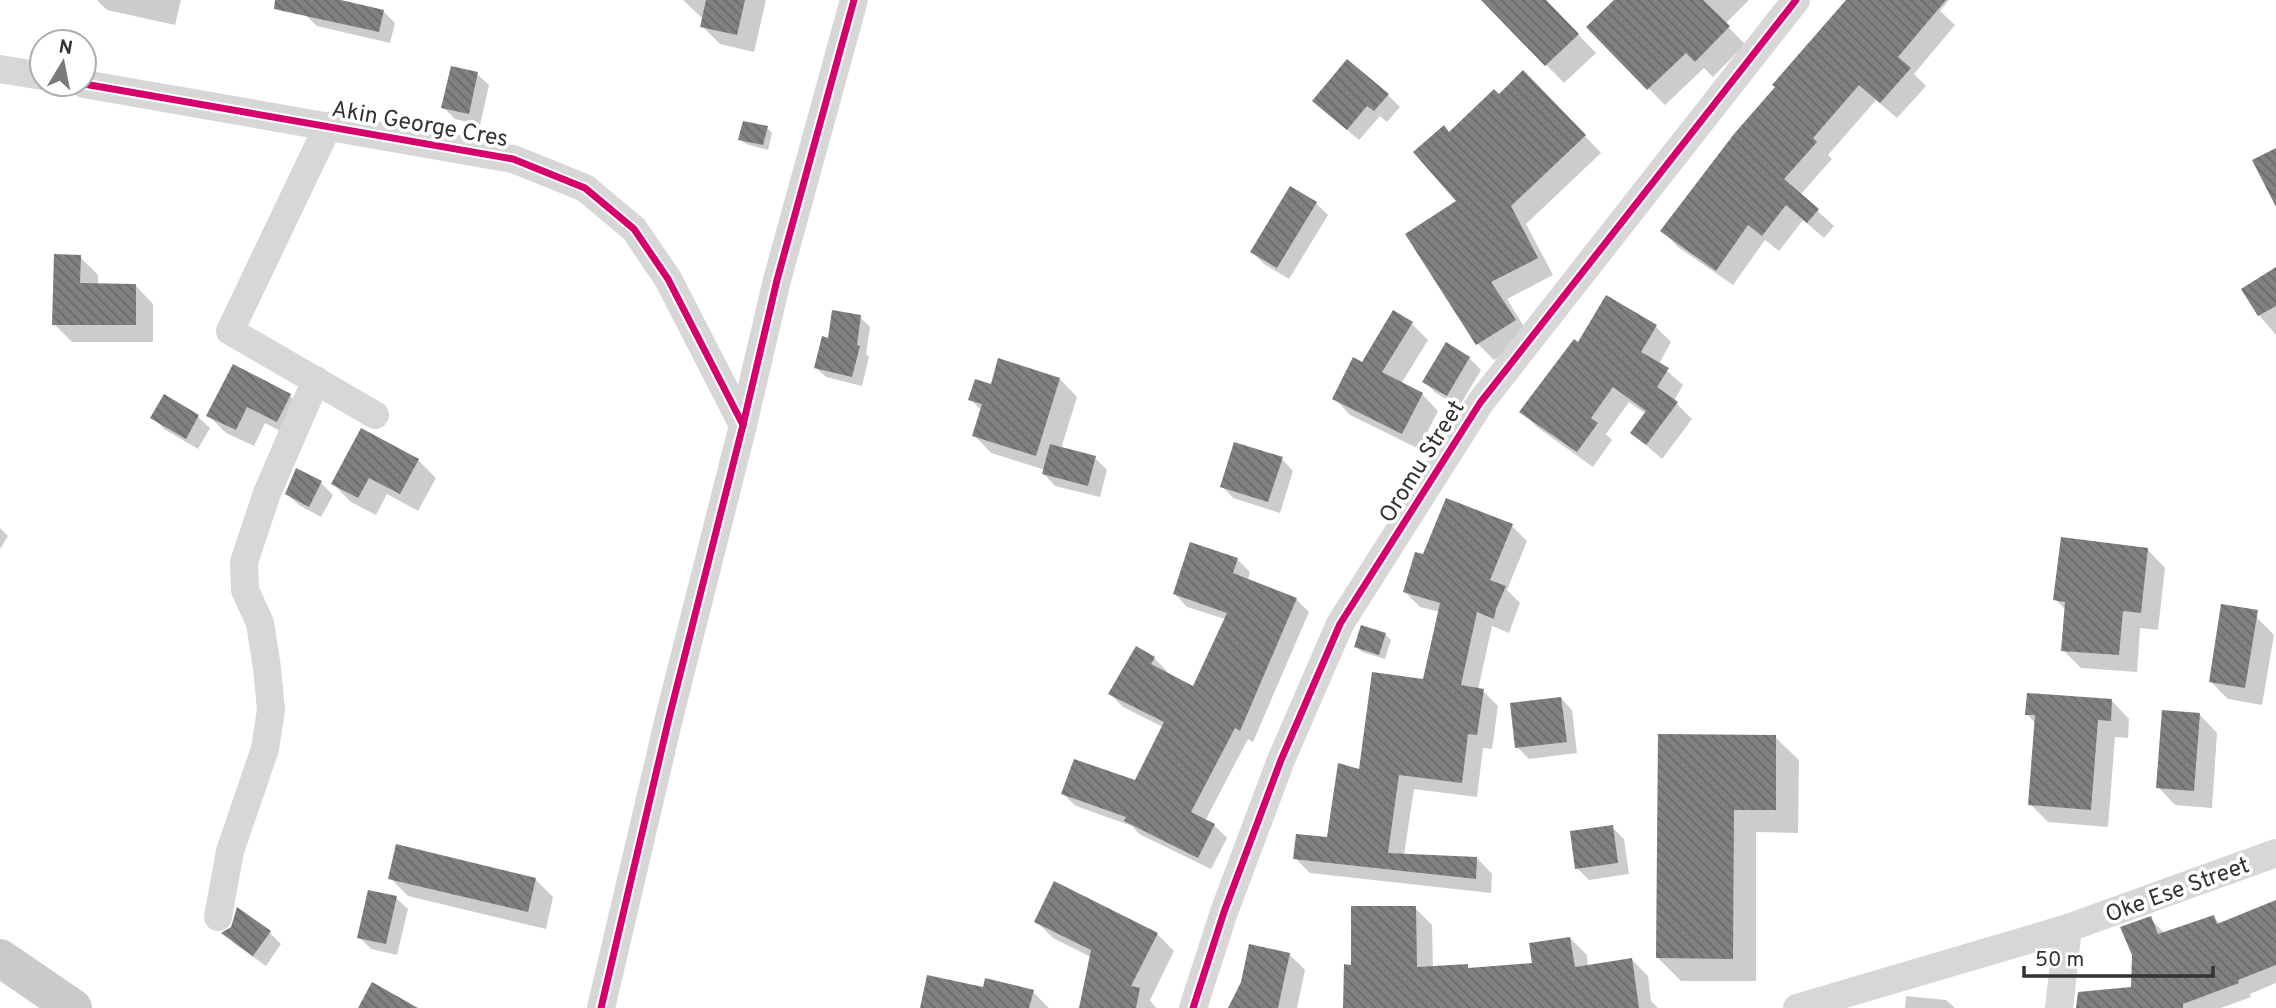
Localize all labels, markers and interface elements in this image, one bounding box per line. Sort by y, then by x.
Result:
north arrow [28,28,98,98]
text: N [57,35,74,61]
street label: Akin George Cres [329,96,510,155]
street label: Oromu Street [1374,396,1472,529]
street label: Oke Ese Street [2102,852,2254,931]
scale bar [2024,934,2213,978]
text: 50 m [2035,947,2084,974]

